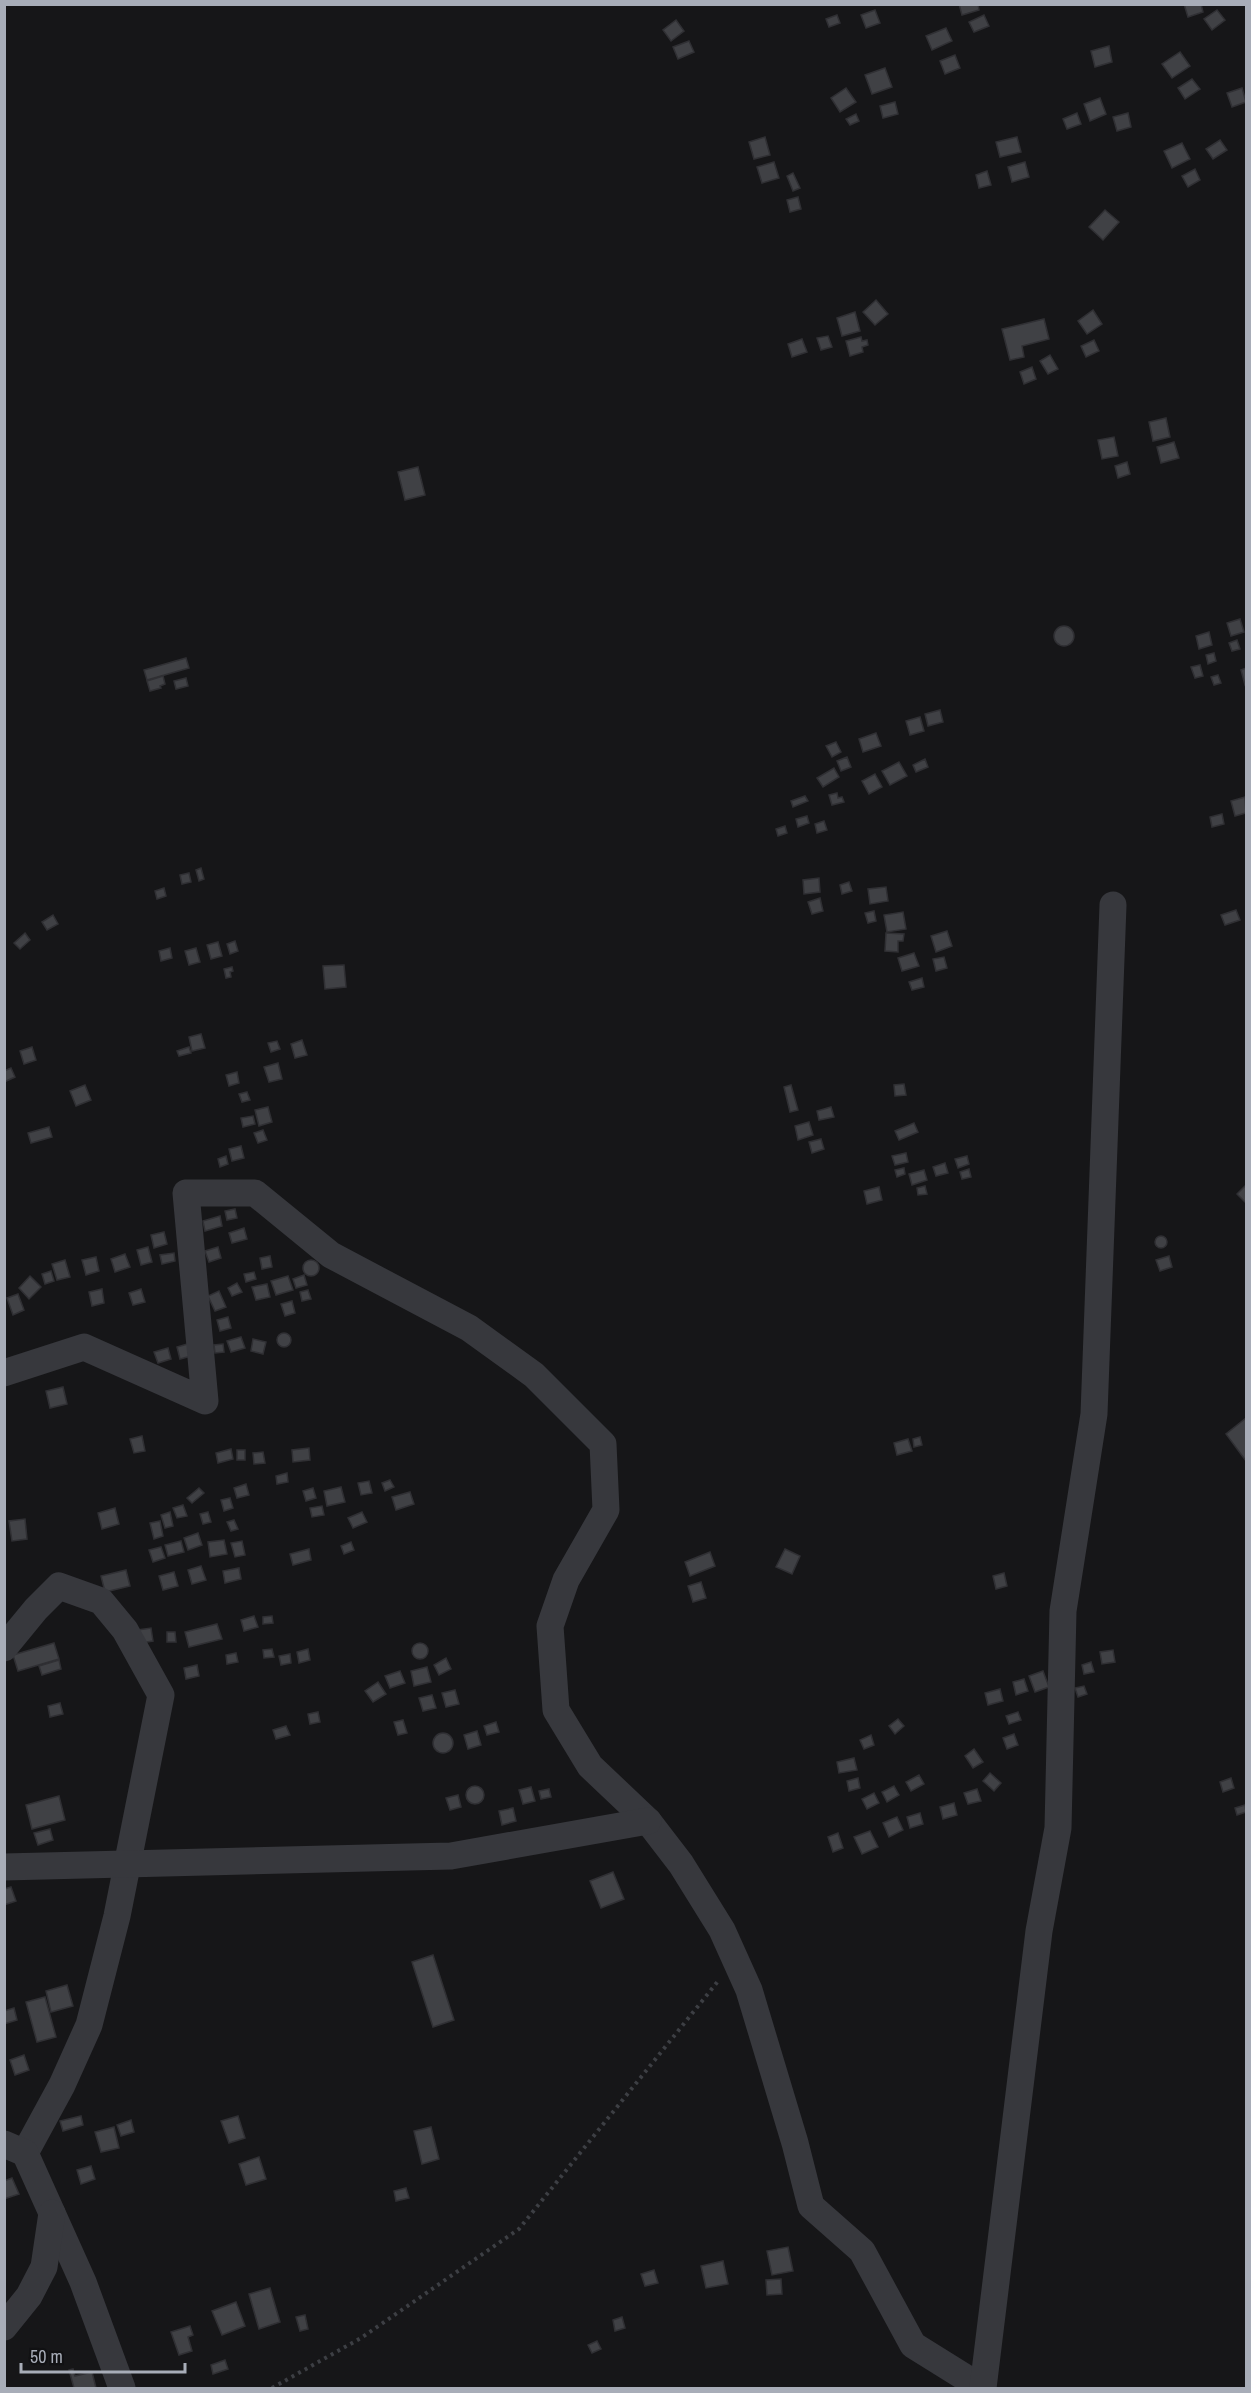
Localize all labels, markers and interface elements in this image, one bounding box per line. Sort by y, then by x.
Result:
scale bar [21,2336,184,2374]
text: 50 m [30,2344,63,2369]

